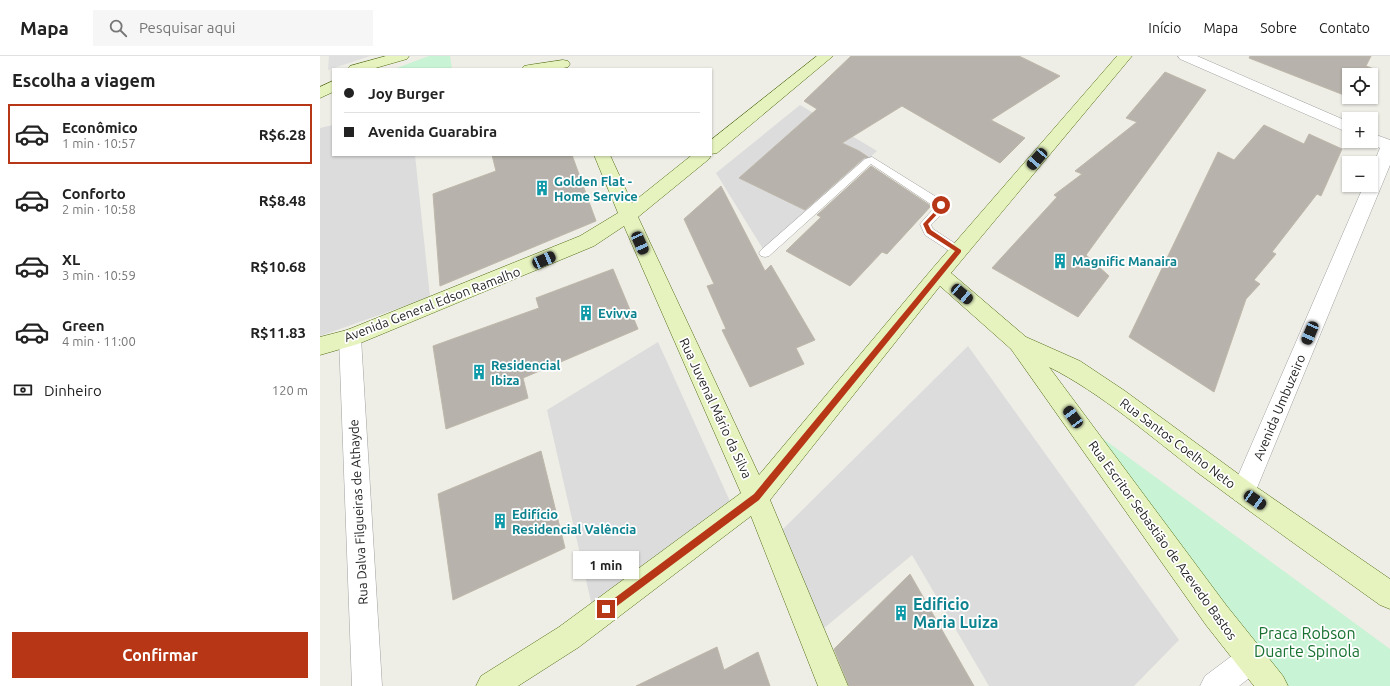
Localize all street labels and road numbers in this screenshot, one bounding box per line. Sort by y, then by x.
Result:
street label: Avenida General Edson Ramalho [342,264,522,344]
street label: Rua Juvenal Mário da Silva [677,336,755,480]
street label: Avenida Umbuzeiro [1250,352,1308,462]
street label: Rua Santos Coelho Neto [1118,395,1238,491]
street label: Rua Dalva Filgueiras de Athayde [346,419,370,605]
street label: Rua Escritor Sebastião de Azevedo Bastos [1086,438,1240,642]

